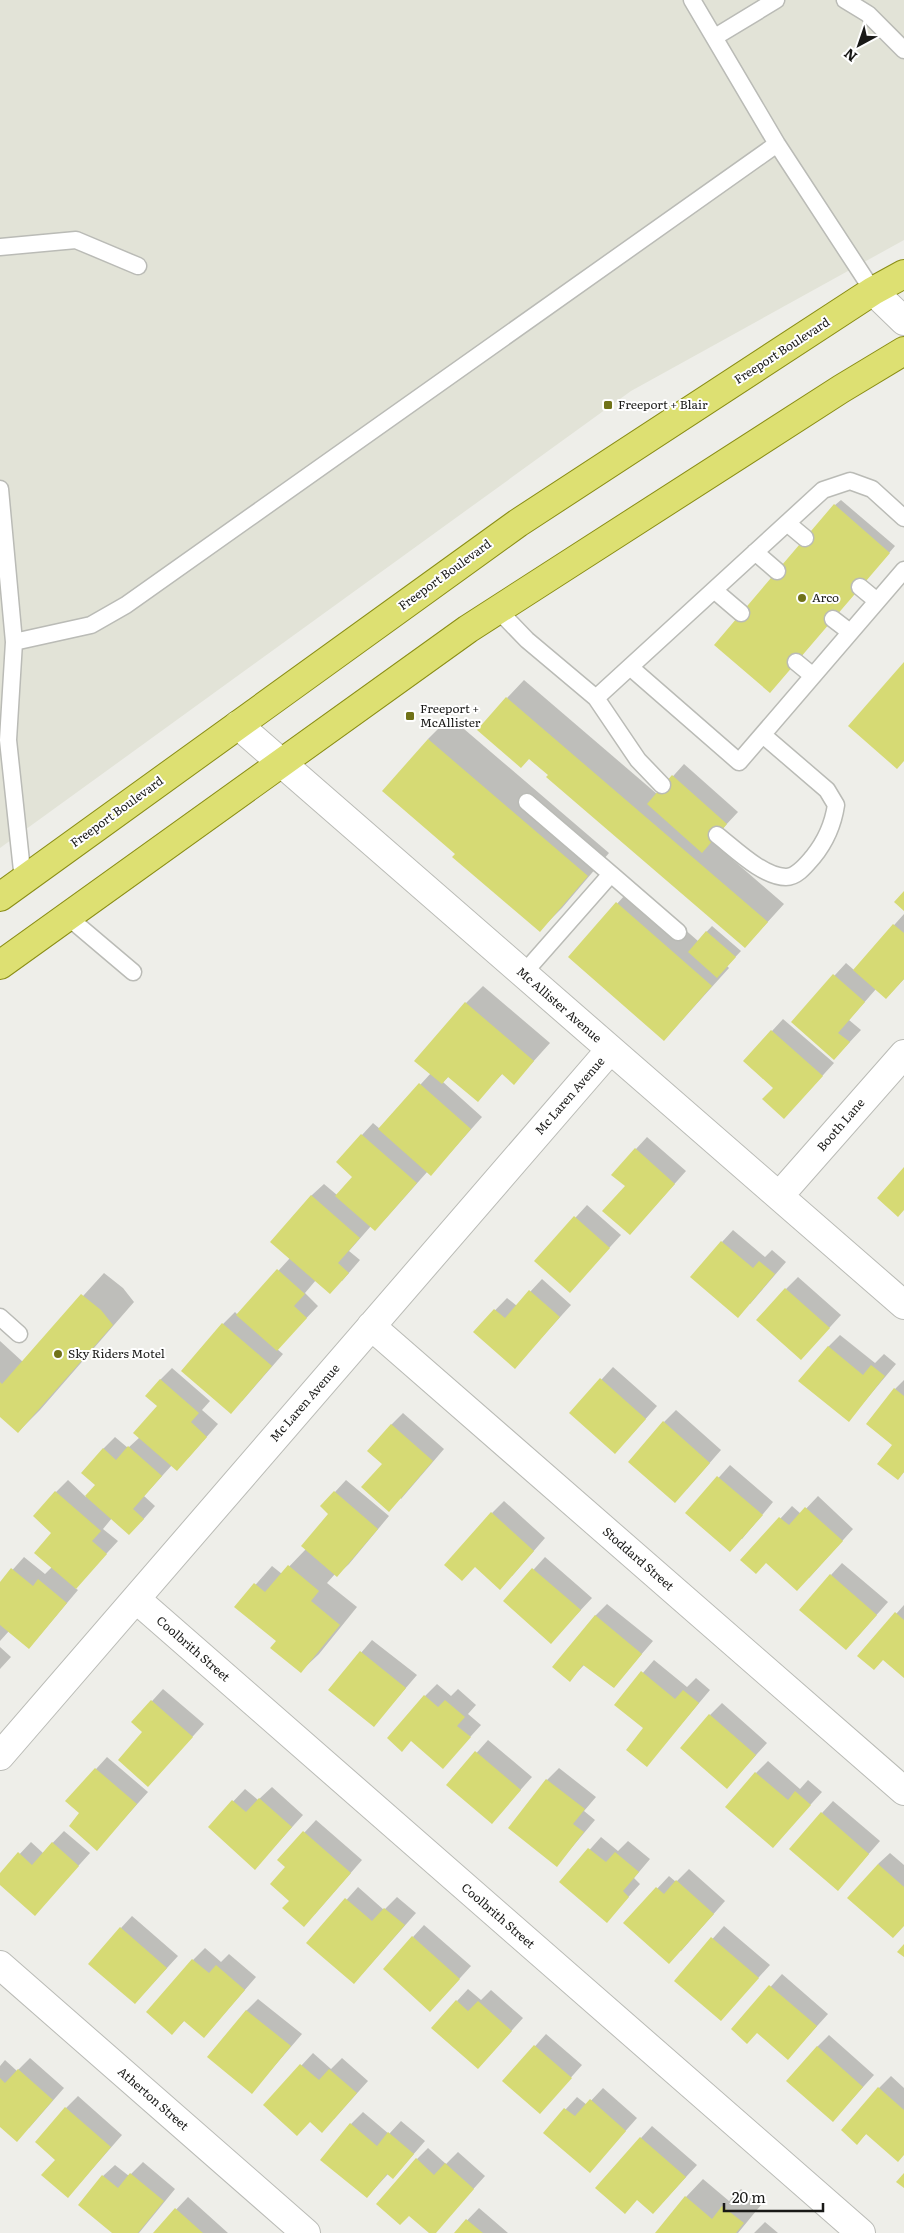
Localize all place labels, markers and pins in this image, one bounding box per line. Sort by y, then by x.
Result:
place label: Freeport + Blair [618,395,708,413]
marker: Freeport + Blair [602,399,614,411]
place label: Arco [812,588,839,606]
marker: Arco [796,592,808,604]
place label: Freeport + McAllister [420,699,481,731]
marker: Freeport + McAllister [404,710,416,722]
place label: Sky Riders Motel [68,1344,165,1362]
marker: Sky Riders Motel [52,1348,64,1360]

